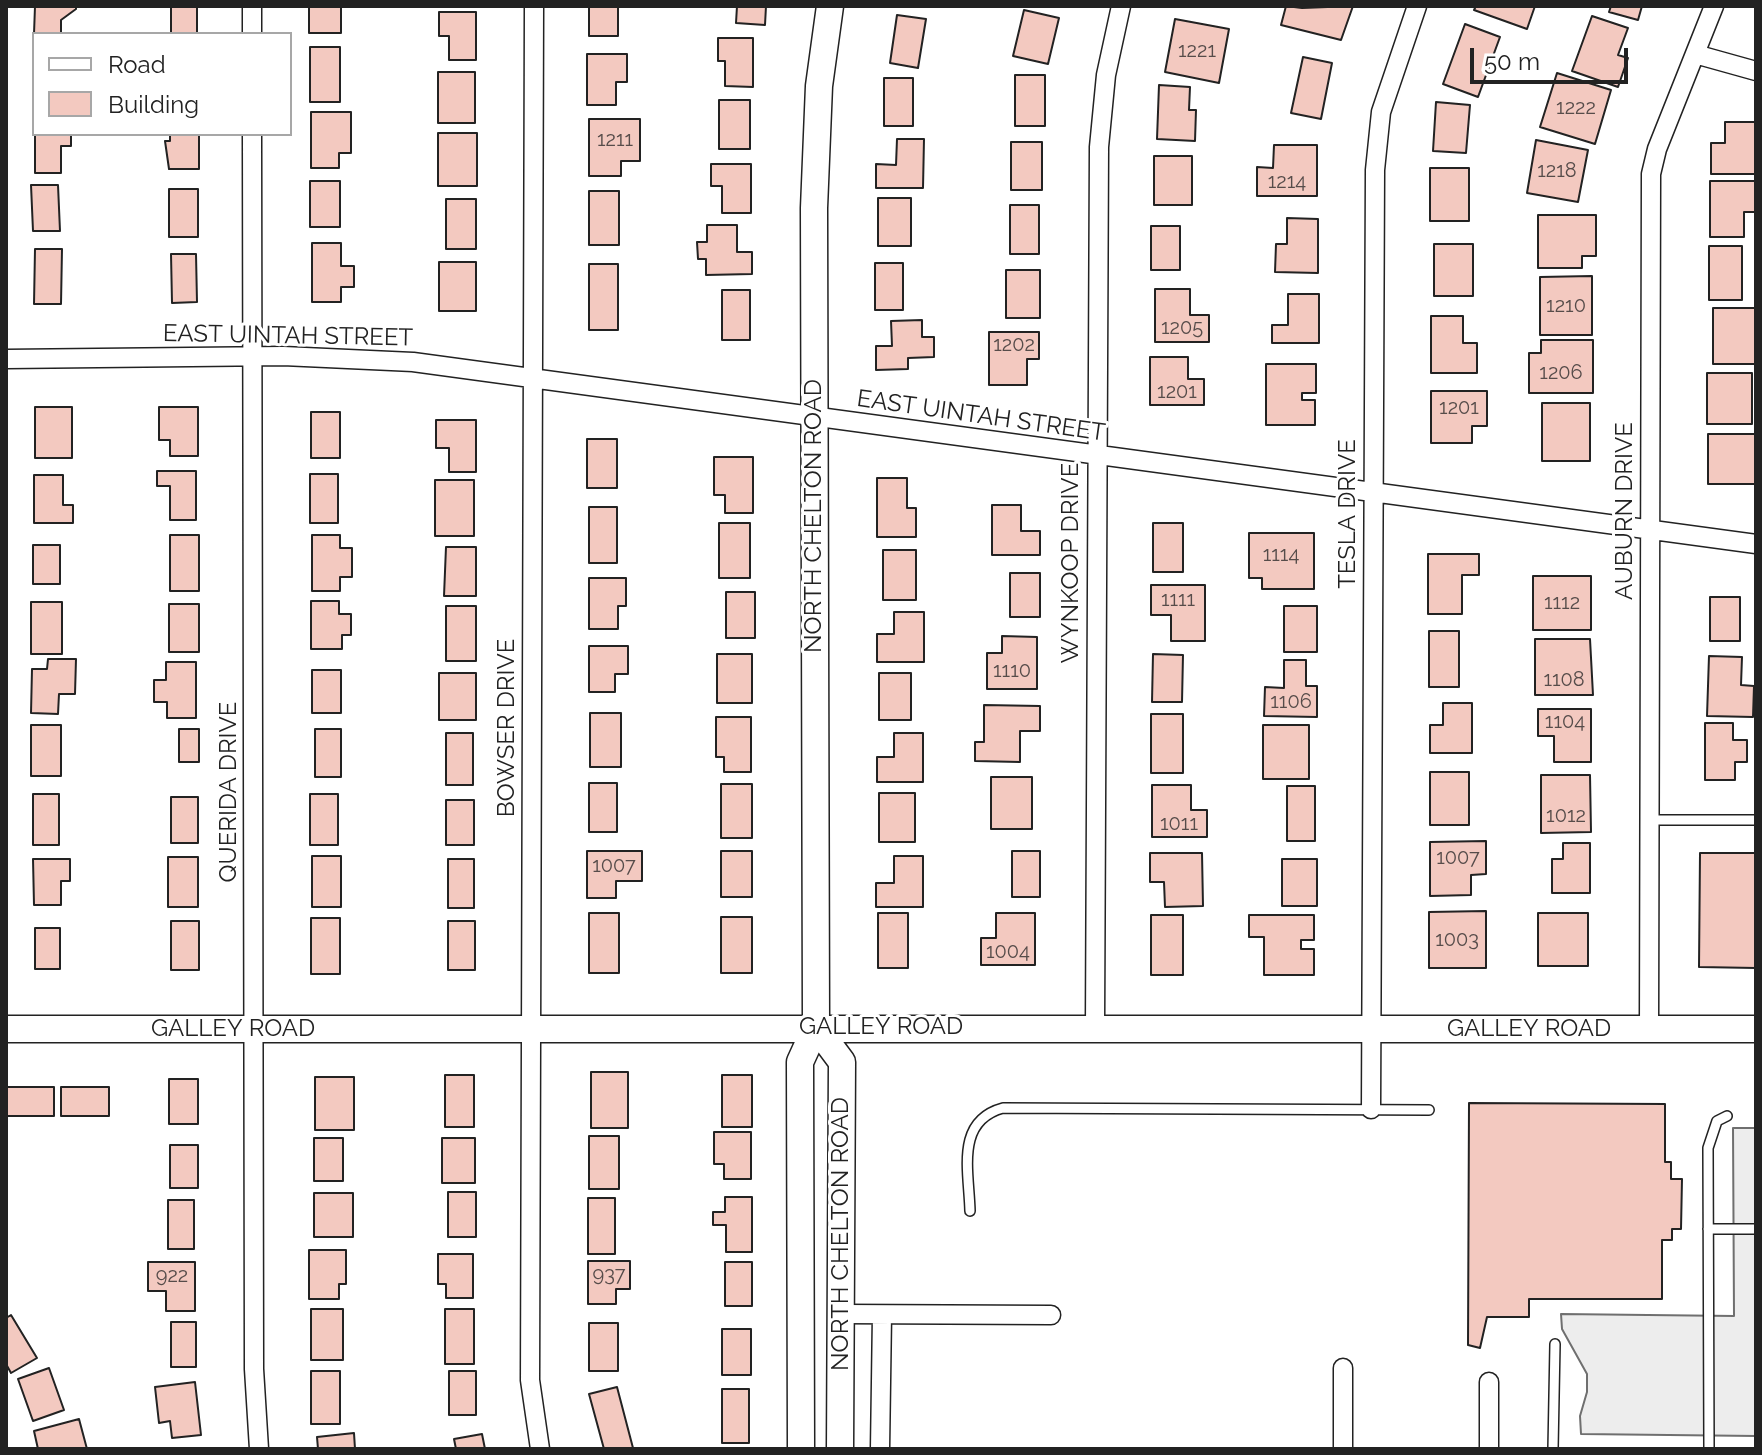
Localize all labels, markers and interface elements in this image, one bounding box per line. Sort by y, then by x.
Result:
legend [32,32,292,136]
scale bar [1474,32,1632,82]
house number: 1221 [1178,39,1216,63]
text: 50 m [1484,47,1540,76]
text: Road [108,50,166,79]
text: Building [108,90,199,119]
house number: 1222 [1556,96,1596,120]
house number: 1211 [597,128,633,152]
house number: 1218 [1537,159,1577,183]
house number: 1214 [1268,170,1306,194]
house number: 1210 [1546,294,1586,318]
house number: 1205 [1161,316,1203,340]
street label: EAST UINTAH STREET [163,319,413,353]
house number: 1202 [993,333,1035,357]
house number: 1206 [1539,361,1583,385]
street label: NORTH CHELTON ROAD [800,379,828,653]
house number: 1201 [1157,380,1197,404]
street label: EAST UINTAH STREET [855,384,1107,448]
house number: 1201 [1439,396,1479,420]
street label: AUBURN DRIVE [1611,422,1639,600]
street label: TESLA DRIVE [1334,439,1362,589]
street label: WYNKOOP DRIVE [1057,463,1085,663]
house number: 1114 [1263,543,1299,567]
house number: 1111 [1161,588,1195,612]
house number: 1112 [1544,591,1580,615]
street label: BOWSER DRIVE [493,639,521,817]
house number: 1110 [993,659,1031,683]
house number: 1108 [1543,668,1585,692]
house number: 1106 [1270,690,1312,714]
street label: QUERIDA DRIVE [215,702,243,882]
house number: 1104 [1545,710,1585,734]
house number: 1012 [1546,804,1586,828]
house number: 1011 [1160,812,1198,836]
house number: 1007 [1436,846,1480,870]
house number: 1007 [592,854,636,878]
house number: 1003 [1435,928,1479,952]
house number: 1004 [986,940,1030,964]
street label: GALLEY ROAD [799,1013,963,1041]
street label: GALLEY ROAD [151,1015,315,1043]
street label: GALLEY ROAD [1447,1015,1611,1043]
street label: NORTH CHELTON ROAD [827,1097,855,1371]
house number: 937 [593,1263,625,1287]
house number: 922 [156,1264,188,1288]

